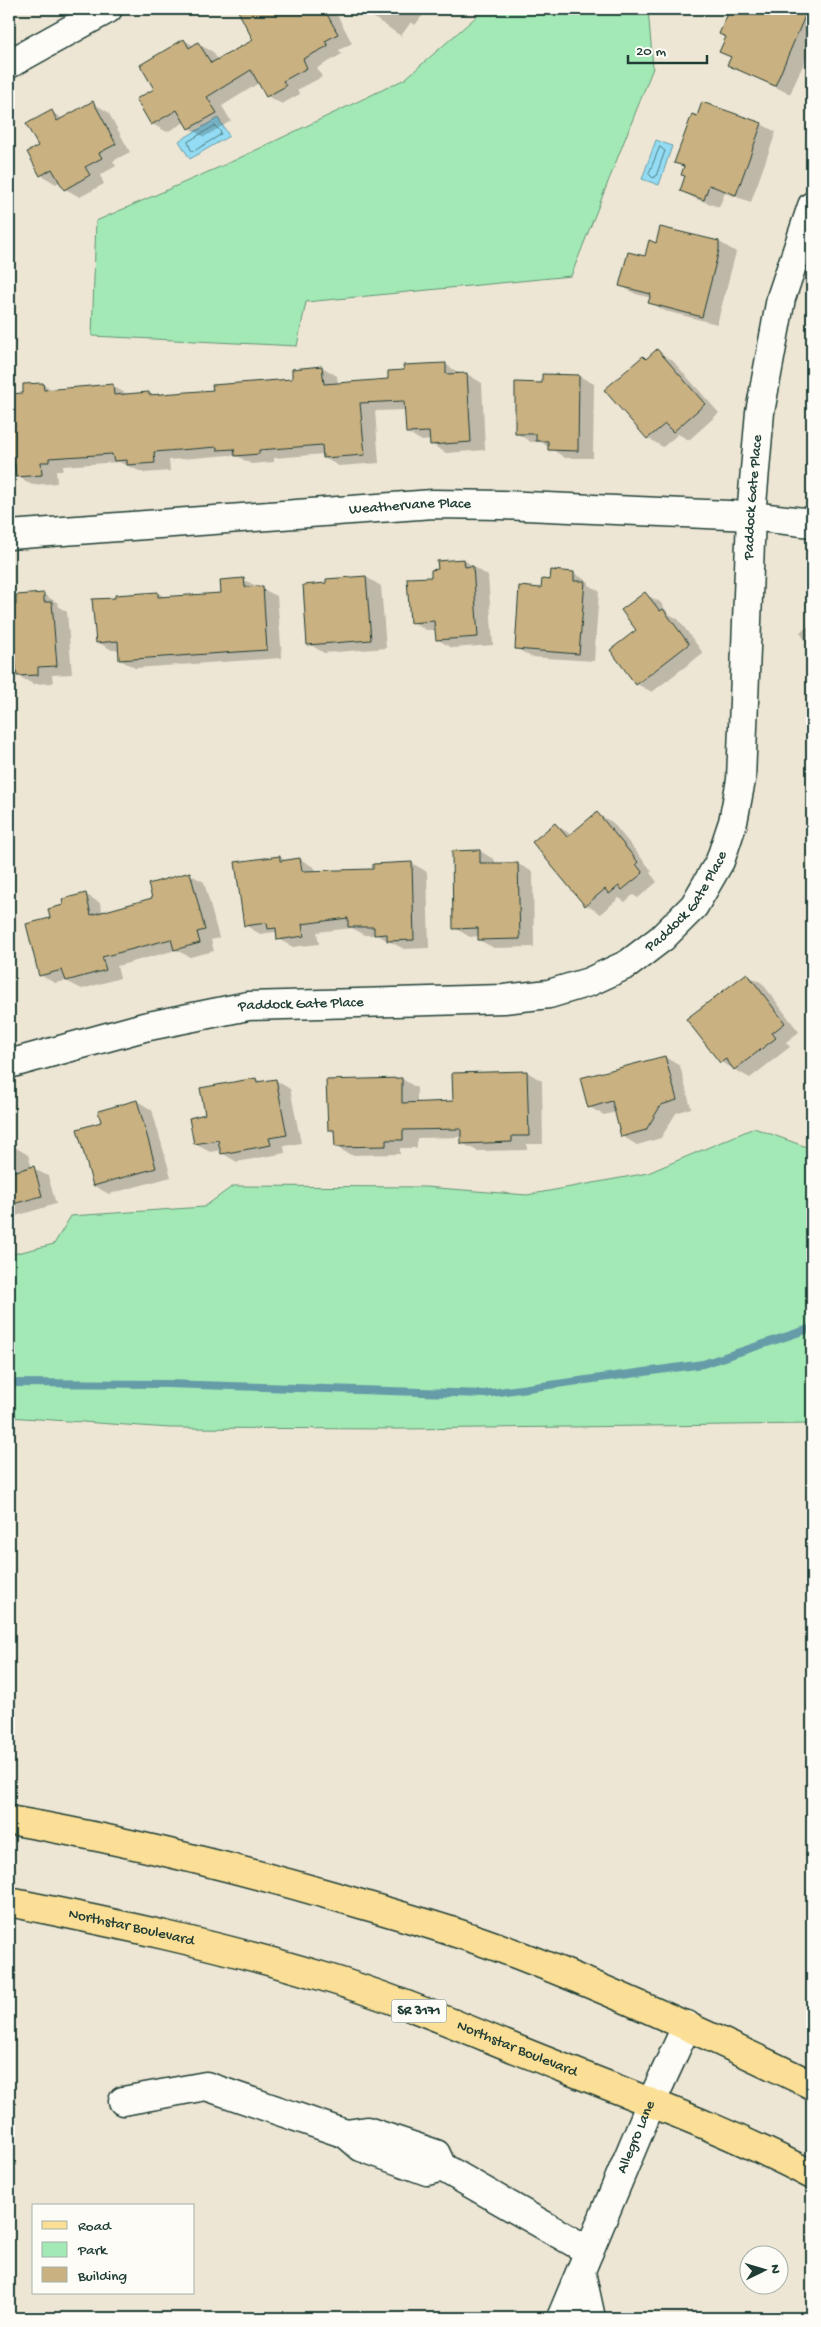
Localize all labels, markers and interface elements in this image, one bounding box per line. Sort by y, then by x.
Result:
scale bar [628,32,707,64]
text: 20 m [636,43,666,61]
street label: Paddock Gate Place [740,434,767,561]
street label: Weathervane Place [348,495,471,519]
street label: Paddock Gate Place [641,849,732,957]
street label: Paddock Gate Place [236,994,364,1017]
street label: Northstar Boulevard [67,1905,197,1951]
road number: SR 3171 [392,2000,446,2022]
street label: Northstar Boulevard [454,2017,581,2082]
street label: Allegro Lane [613,2098,660,2176]
legend [32,2204,195,2294]
text: Road [78,2218,112,2236]
text: Park [77,2242,108,2260]
north arrow [738,2244,788,2294]
text: N [766,2264,783,2274]
text: Building [77,2268,127,2286]

